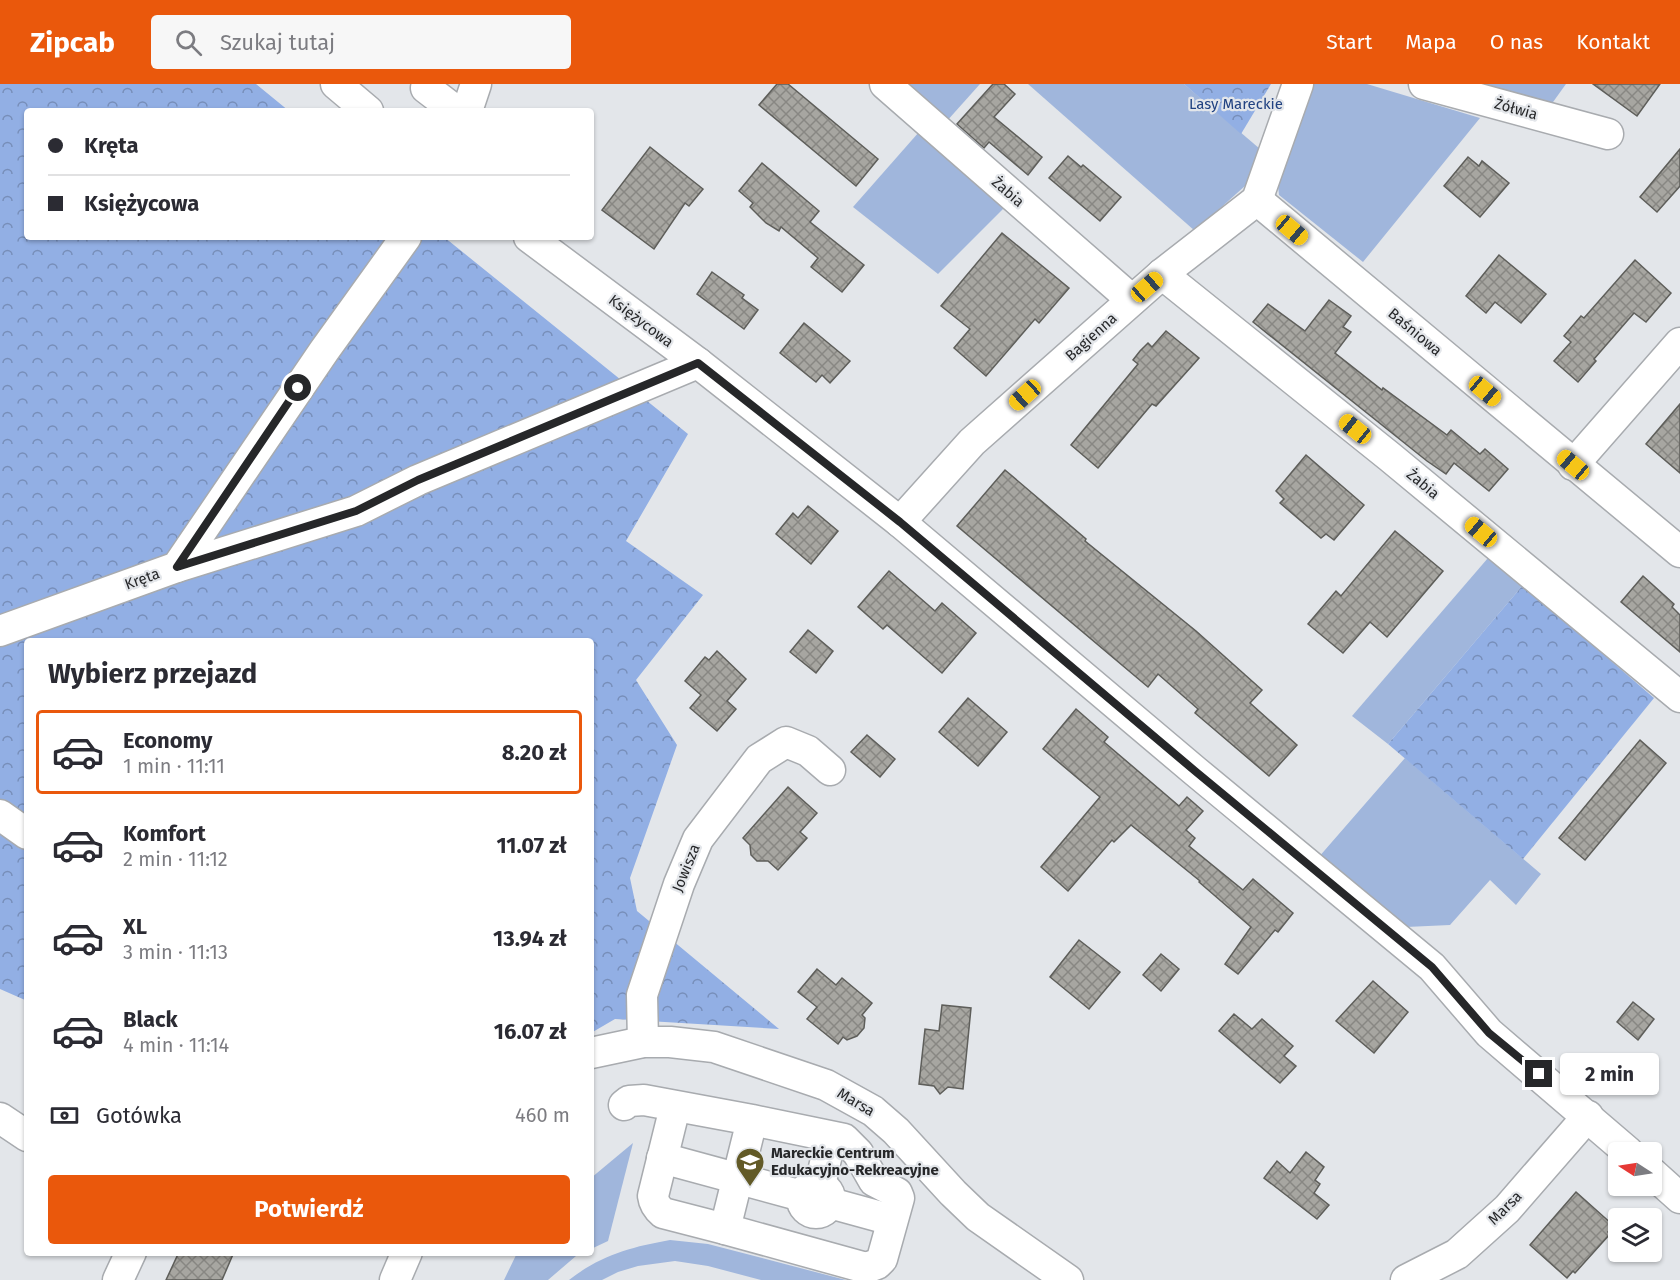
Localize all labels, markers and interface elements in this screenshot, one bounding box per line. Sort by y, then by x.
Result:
search box [151,15,571,69]
text: Zipcab [30,26,115,59]
icon: search [172,26,205,59]
text: Szukaj tutaj [220,29,335,56]
text: Start [1326,29,1372,55]
text: Mapa [1405,29,1457,55]
text: O nas [1490,29,1543,55]
text: Kontakt [1576,29,1650,55]
park label: Lasy Mareckie [1189,95,1283,113]
street label: Żółwia [1492,95,1540,123]
text: Kręta [84,132,139,159]
street label: Żabia [988,173,1028,211]
text: Księżycowa [84,190,199,217]
car [1272,212,1312,248]
car [1128,268,1166,306]
street label: Księżycowa [605,291,677,351]
street label: Baśniowa [1384,304,1446,360]
street label: Bagienna [1062,309,1120,365]
car [1465,373,1505,409]
route start [284,374,311,401]
car [1006,376,1044,414]
car [1335,411,1375,447]
car [1553,447,1593,483]
street label: Żabia [1403,465,1443,503]
car [1461,514,1501,550]
street label: Kręta [122,564,162,594]
text: Wybierz przejazd [48,658,257,690]
icon: car [51,725,105,779]
text: Economy [123,727,212,754]
text: 8.20 zł [502,739,567,766]
text: 1 min · 11:11 [123,754,225,778]
icon: car [51,818,105,872]
text: Komfort [123,820,206,847]
text: 11.07 zł [496,832,567,859]
street label: Jowisza [668,842,704,894]
text: 2 min · 11:12 [123,847,228,871]
icon: car [51,911,105,965]
text: XL [123,913,147,940]
text: 13.94 zł [493,925,567,952]
text: 3 min · 11:13 [123,940,228,964]
icon: car [51,1004,105,1058]
text: Black [123,1006,178,1033]
text: 16.07 zł [494,1018,567,1045]
text: 4 min · 11:14 [123,1033,229,1057]
callout: 2 min [1560,1053,1659,1095]
route end [1525,1060,1552,1087]
text: 2 min [1585,1062,1634,1086]
street label: Marsa [834,1084,878,1120]
icon: cash [48,1099,81,1132]
text: Gotówka [96,1102,182,1129]
text: 460 m [515,1103,570,1127]
north arrow [1608,1142,1662,1196]
map controls [1608,1142,1662,1262]
place label: Mareckie Centrum Edukacyjno-Rekreacyjne [771,1144,939,1179]
school or university icon: Mareckie Centrum Edukacyjno-Rekreacyjne [734,1146,766,1188]
button: Potwierdź [48,1175,570,1244]
street label: Marsa [1484,1187,1526,1229]
button: layers [1608,1208,1662,1262]

